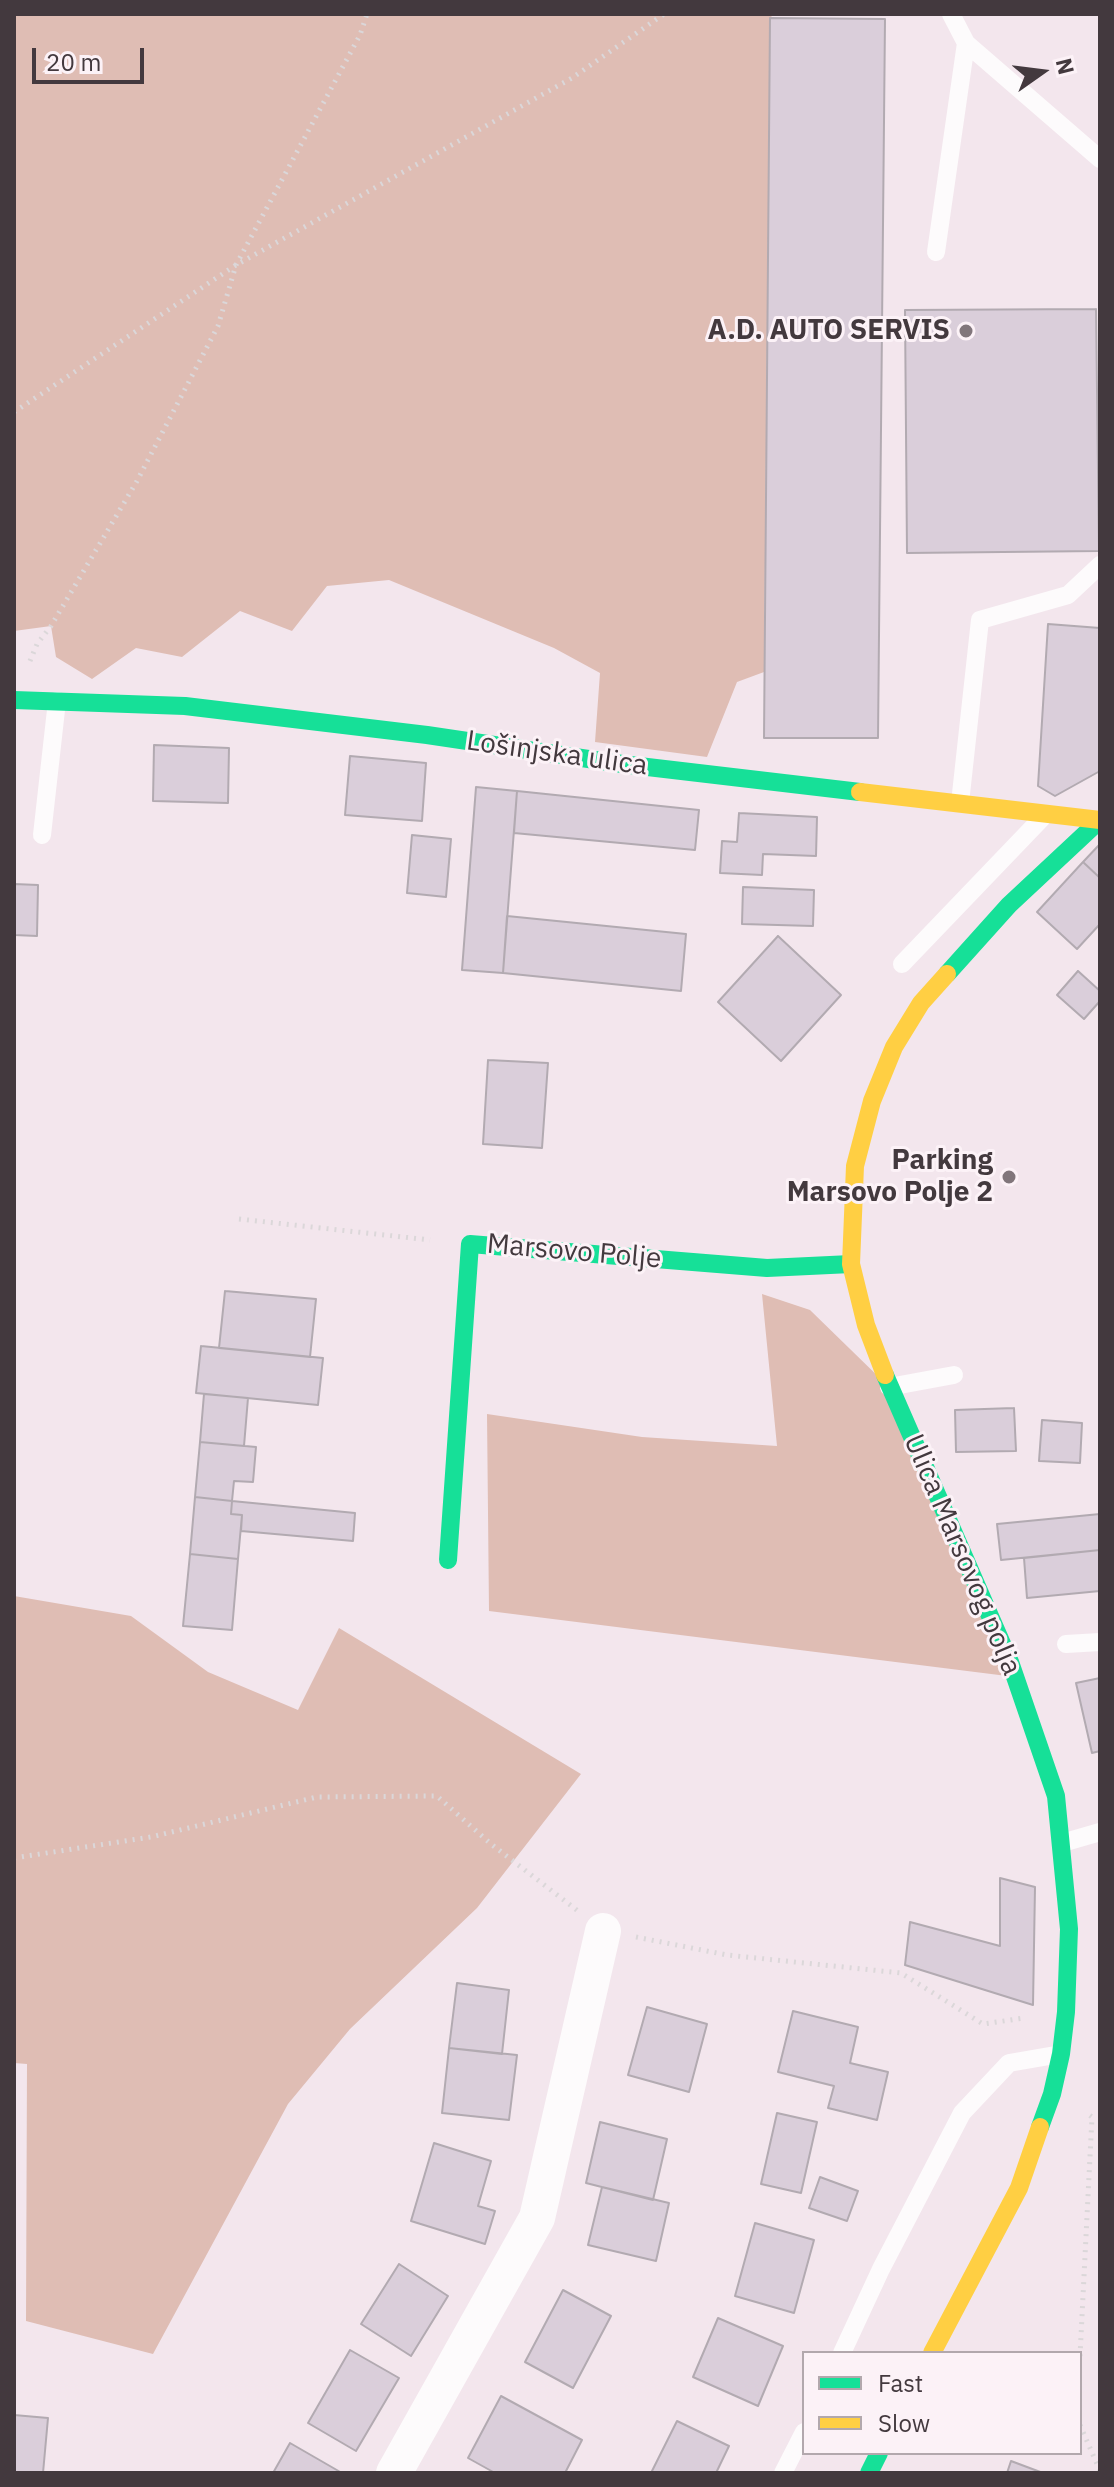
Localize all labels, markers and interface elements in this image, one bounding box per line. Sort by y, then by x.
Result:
scale bar [36,32,148,82]
north arrow [1002,32,1082,112]
text: 20 m [46,46,101,78]
text: N [1050,55,1082,77]
place label: A.D. AUTO SERVIS [707,314,950,348]
marker: A.D. AUTO SERVIS [957,322,975,340]
street label: Lošinjska ulica [464,725,650,783]
place label: Parking Marsovo Polje 2 [787,1144,993,1210]
marker: Parking Marsovo Polje 2 [1000,1168,1018,1186]
street label: Marsovo Polje [485,1228,663,1276]
street label: Ulica Marsovog polja [896,1430,1028,1680]
legend [802,2351,1082,2455]
text: Fast [878,2367,923,2399]
text: Slow [878,2407,930,2439]

